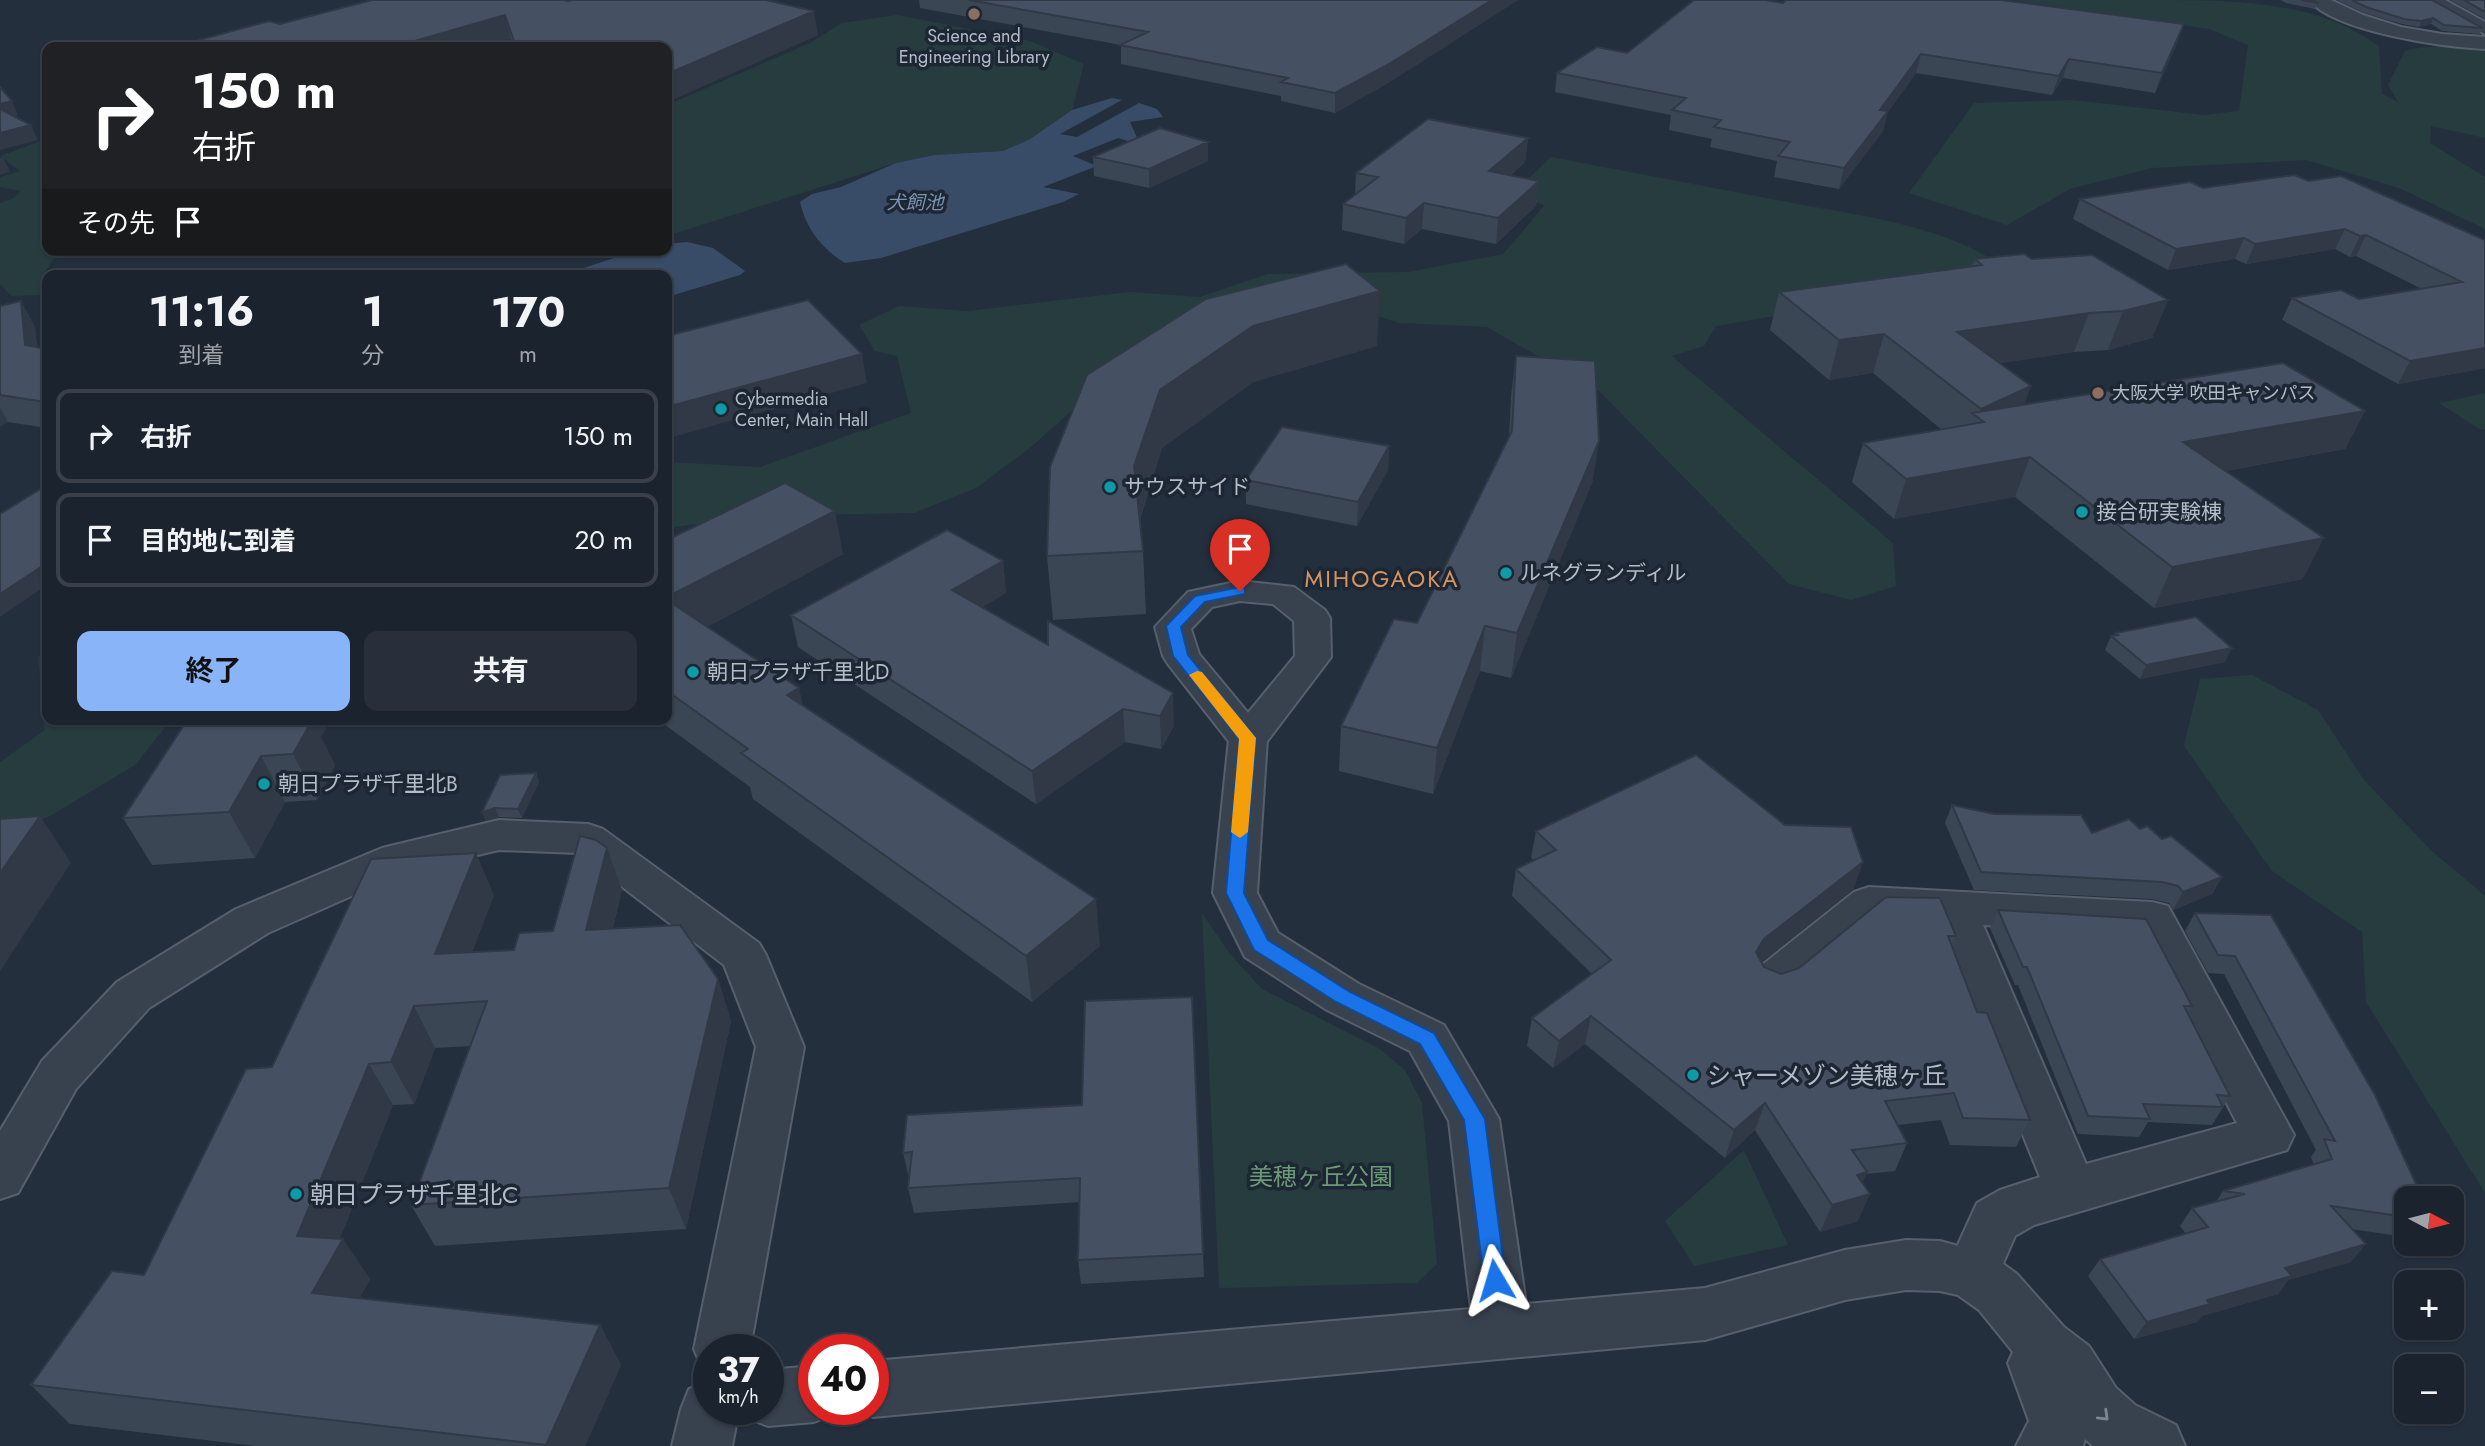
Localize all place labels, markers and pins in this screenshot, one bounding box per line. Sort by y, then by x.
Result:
marker: Science and Engineering Library [966,6,982,22]
place label: Science and Engineering Library [899,23,1049,70]
place label: 大阪大学 吹田キャンパス [2112,380,2315,406]
marker: 大阪大学 吹田キャンパス [2090,385,2106,401]
place label: Cybermedia Center, Main Hall [735,386,868,433]
marker: Cybermedia Center, Main Hall [713,401,729,417]
place label: サウスサイド [1124,472,1250,502]
marker: サウスサイド [1102,479,1118,495]
place label: 接合研実験棟 [2096,497,2222,527]
marker: 接合研実験棟 [2074,504,2090,520]
pin [1210,519,1270,591]
place label: ルネグランディル [1520,558,1687,588]
marker: ルネグランディル [1498,565,1514,581]
place label: 朝日プラザ千里北D [707,657,889,687]
marker: 朝日プラザ千里北D [685,664,701,680]
place label: 朝日プラザ千里北B [278,769,458,799]
marker: 朝日プラザ千里北B [256,776,272,792]
place label: シャーメゾン美穂ヶ丘 [1707,1058,1946,1093]
marker: シャーメゾン美穂ヶ丘 [1685,1067,1701,1083]
place label: 朝日プラザ千里北C [310,1177,518,1212]
marker: 朝日プラザ千里北C [288,1186,304,1202]

